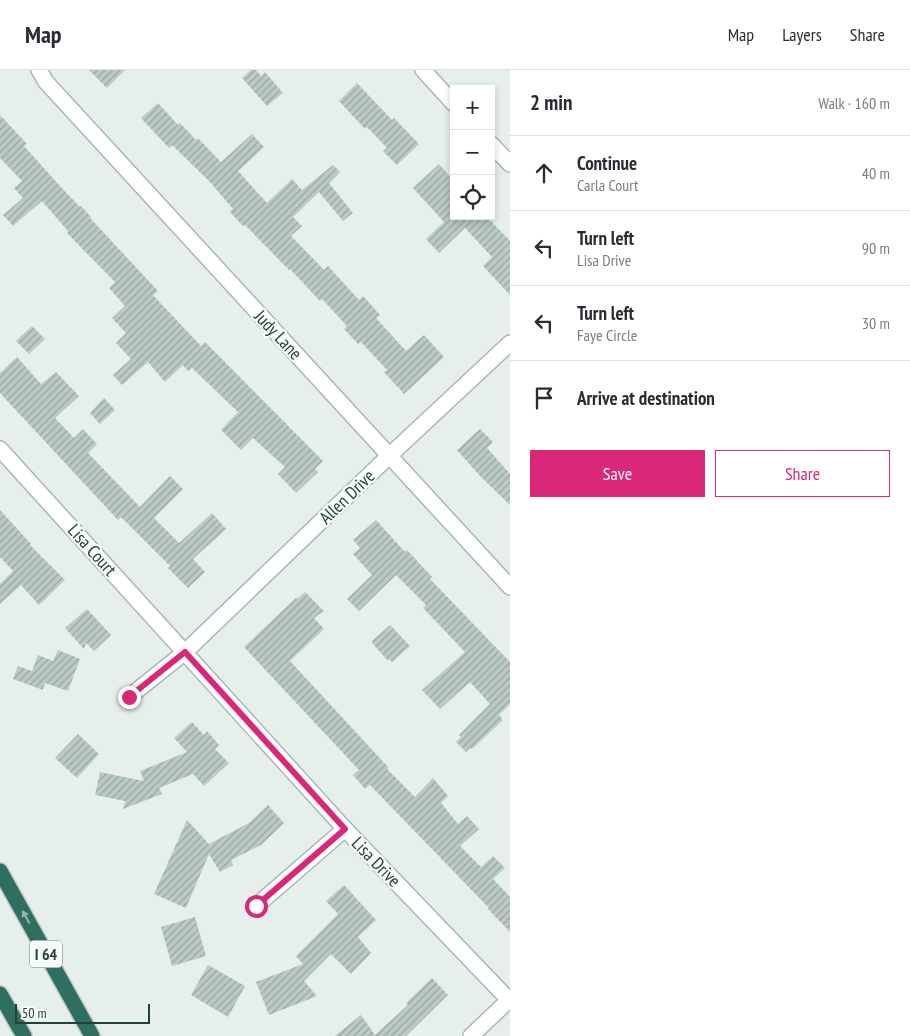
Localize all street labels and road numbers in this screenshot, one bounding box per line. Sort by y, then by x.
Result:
street label: Judy Lane [249,304,307,364]
street label: Allen Drive [314,464,379,529]
street label: Lisa Court [63,519,122,580]
street label: Lisa Drive [347,832,406,892]
road number: I 64 [30,941,62,968]

